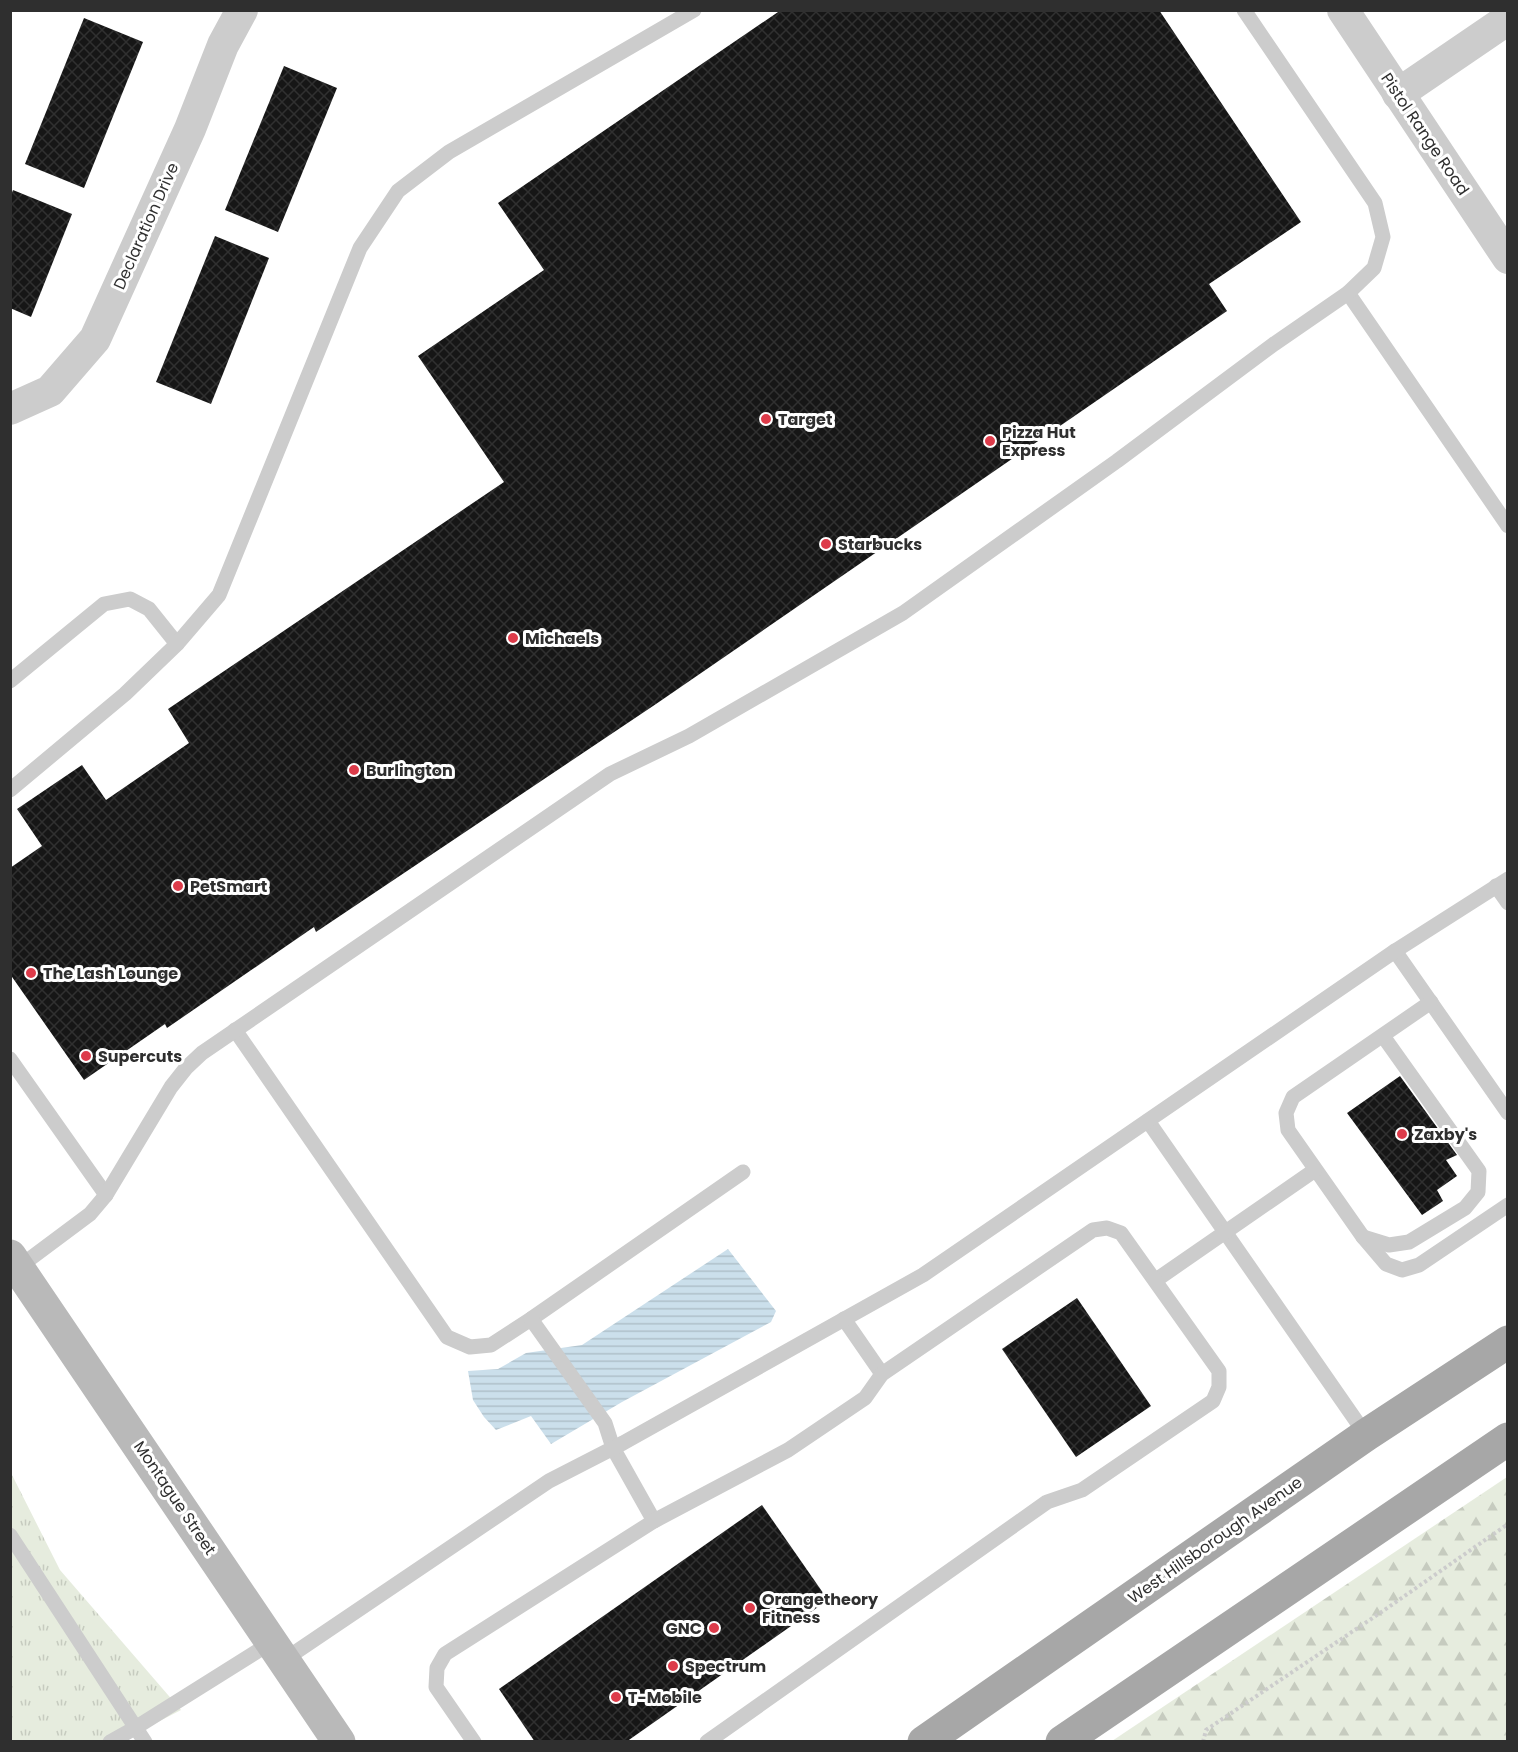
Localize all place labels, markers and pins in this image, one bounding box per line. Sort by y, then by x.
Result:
place label: Target [778,408,832,431]
marker: Target [759,412,773,426]
place label: Pizza Hut Express [1002,421,1076,462]
marker: Pizza Hut Express [983,434,997,448]
place label: Starbucks [838,533,922,556]
marker: Starbucks [819,537,833,551]
place label: Michaels [525,627,599,650]
marker: Michaels [506,631,520,645]
place label: Burlington [366,759,453,782]
marker: Burlington [347,763,361,777]
place label: PetSmart [190,875,267,898]
marker: PetSmart [171,879,185,893]
place label: The Lash Lounge [43,962,178,985]
marker: The Lash Lounge [24,966,38,980]
place label: Supercuts [98,1045,182,1068]
marker: Supercuts [79,1049,93,1063]
place label: Zaxby's [1414,1123,1477,1146]
marker: Zaxby's [1395,1127,1409,1141]
place label: Orangetheory Fitness [762,1588,879,1629]
marker: Orangetheory Fitness [743,1601,757,1615]
place label: GNC [666,1617,702,1640]
marker: GNC [707,1621,721,1635]
place label: Spectrum [685,1655,766,1678]
marker: Spectrum [666,1659,680,1673]
place label: T-Mobile [628,1686,702,1709]
marker: T-Mobile [609,1690,623,1704]

